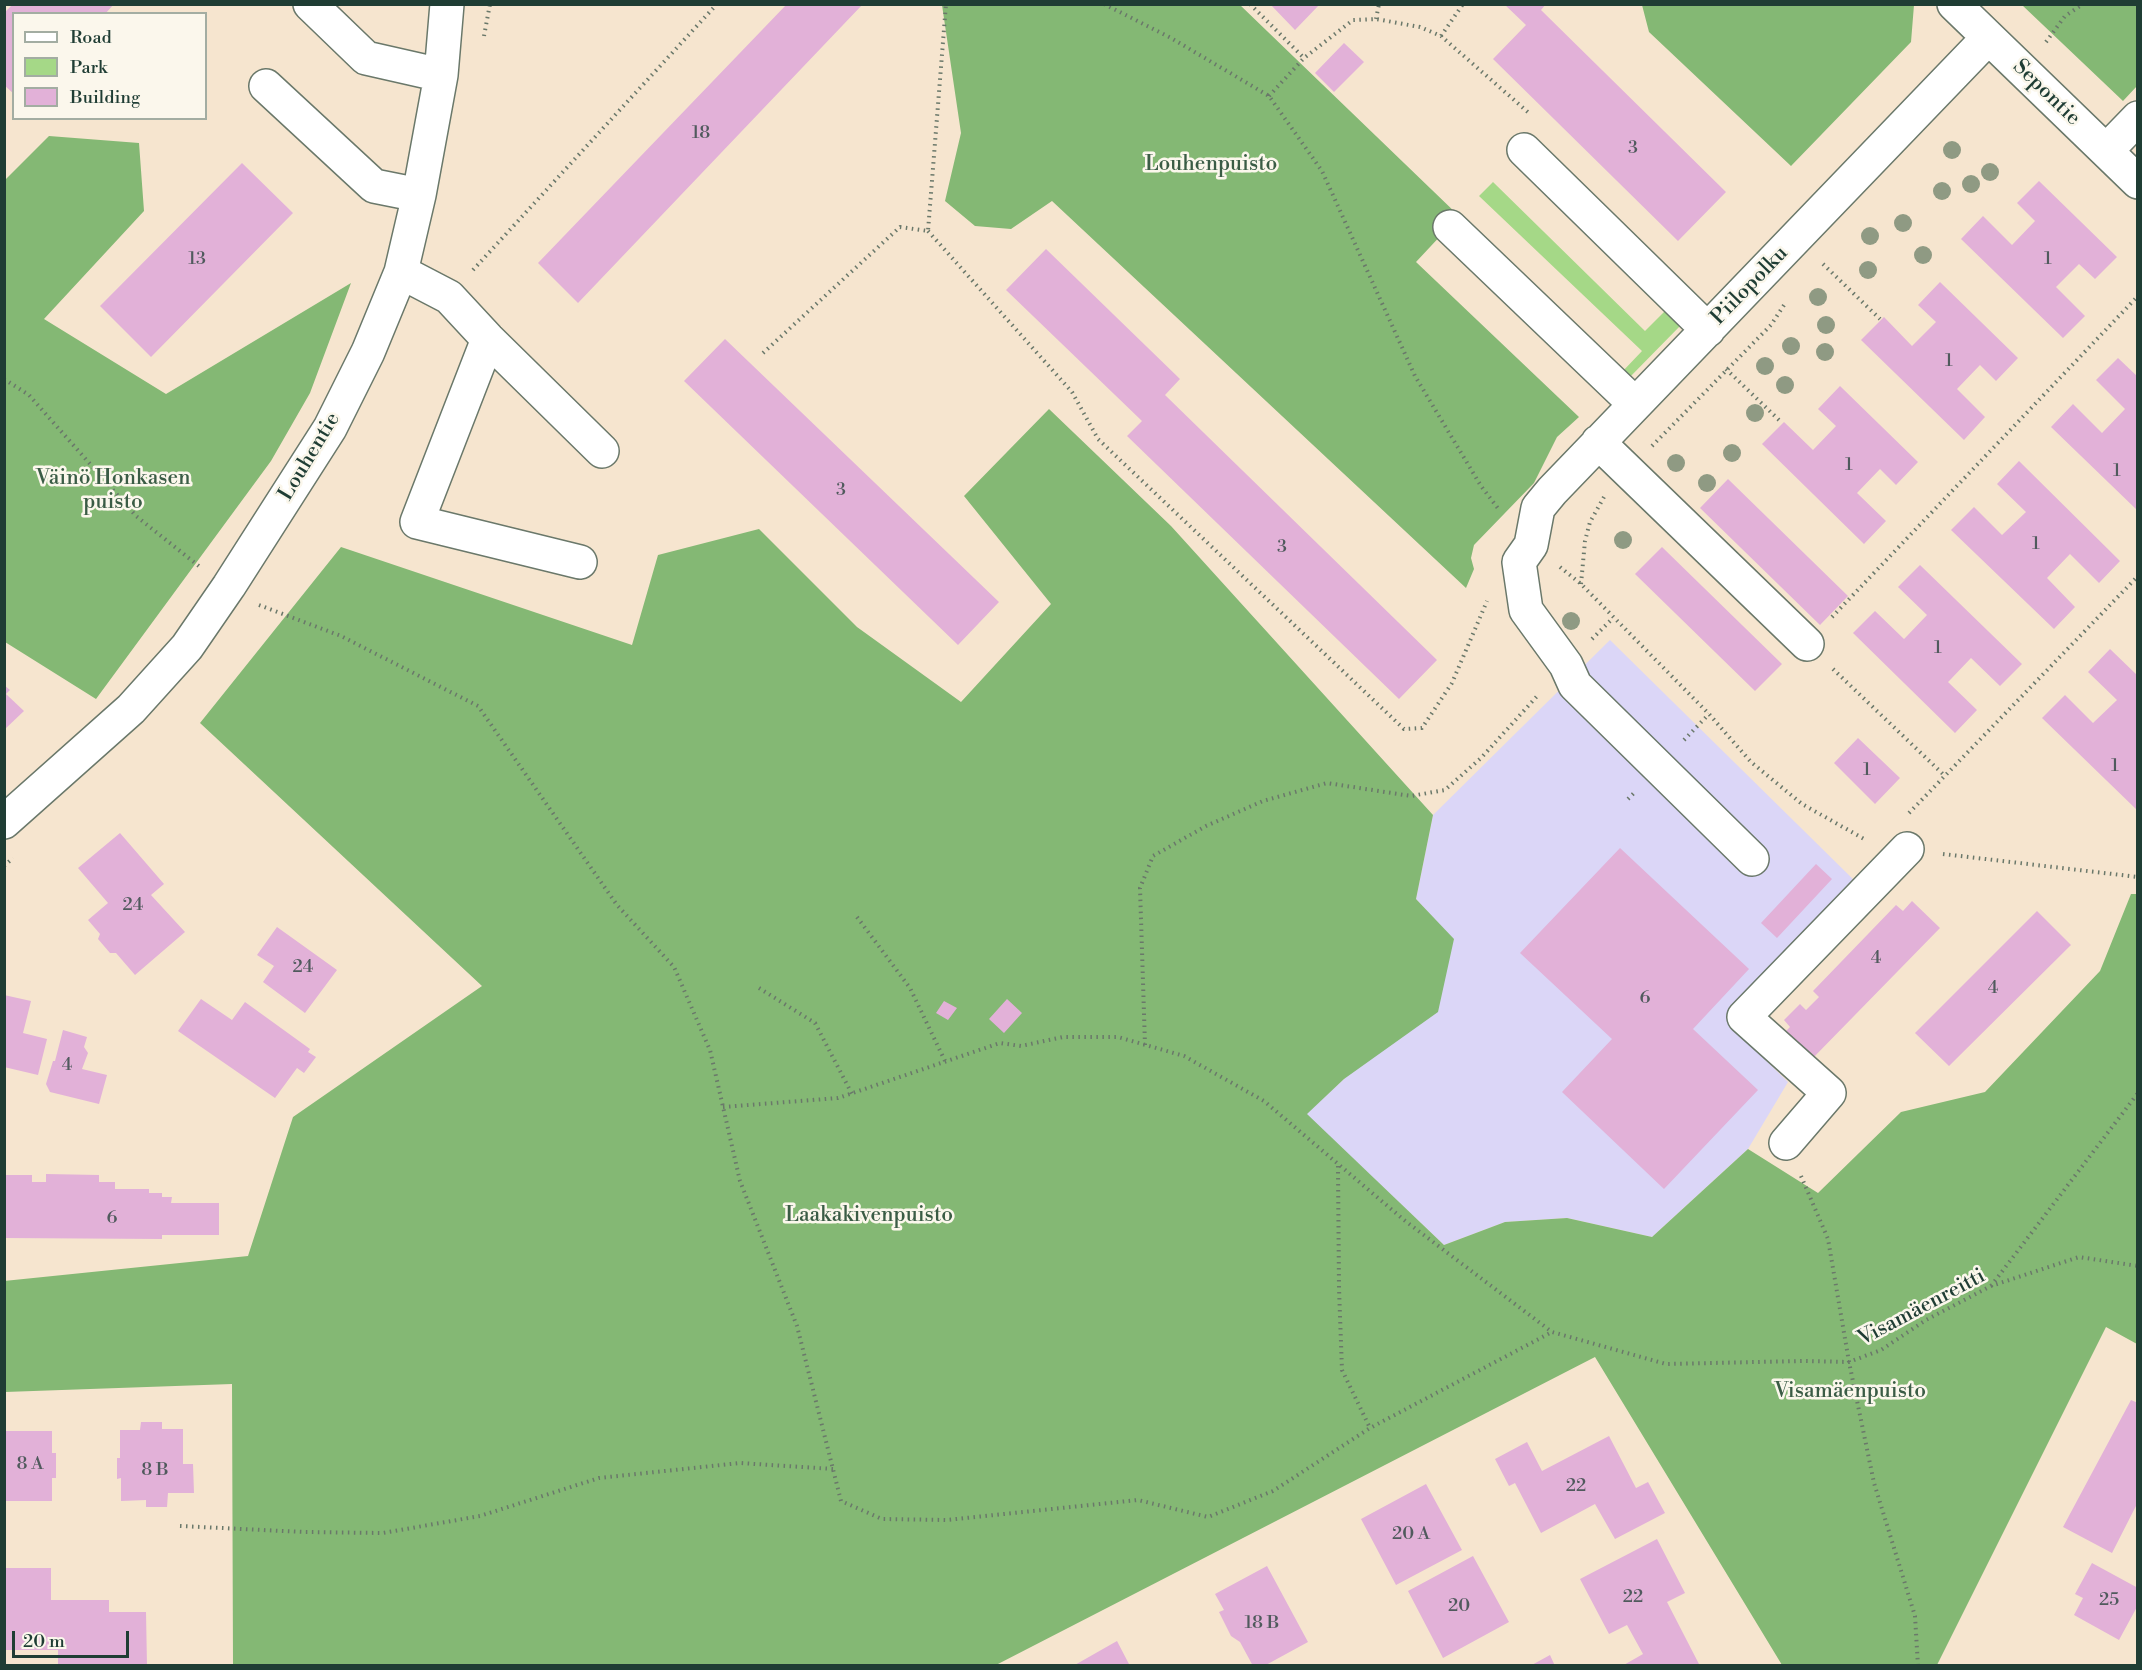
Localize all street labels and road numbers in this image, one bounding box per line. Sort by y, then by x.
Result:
street label: Sepontie [2007,55,2085,131]
street label: Piilopolku [1706,241,1794,331]
street label: Louhentie [274,408,346,506]
street label: Visamäenreitti [1854,1264,1990,1352]

